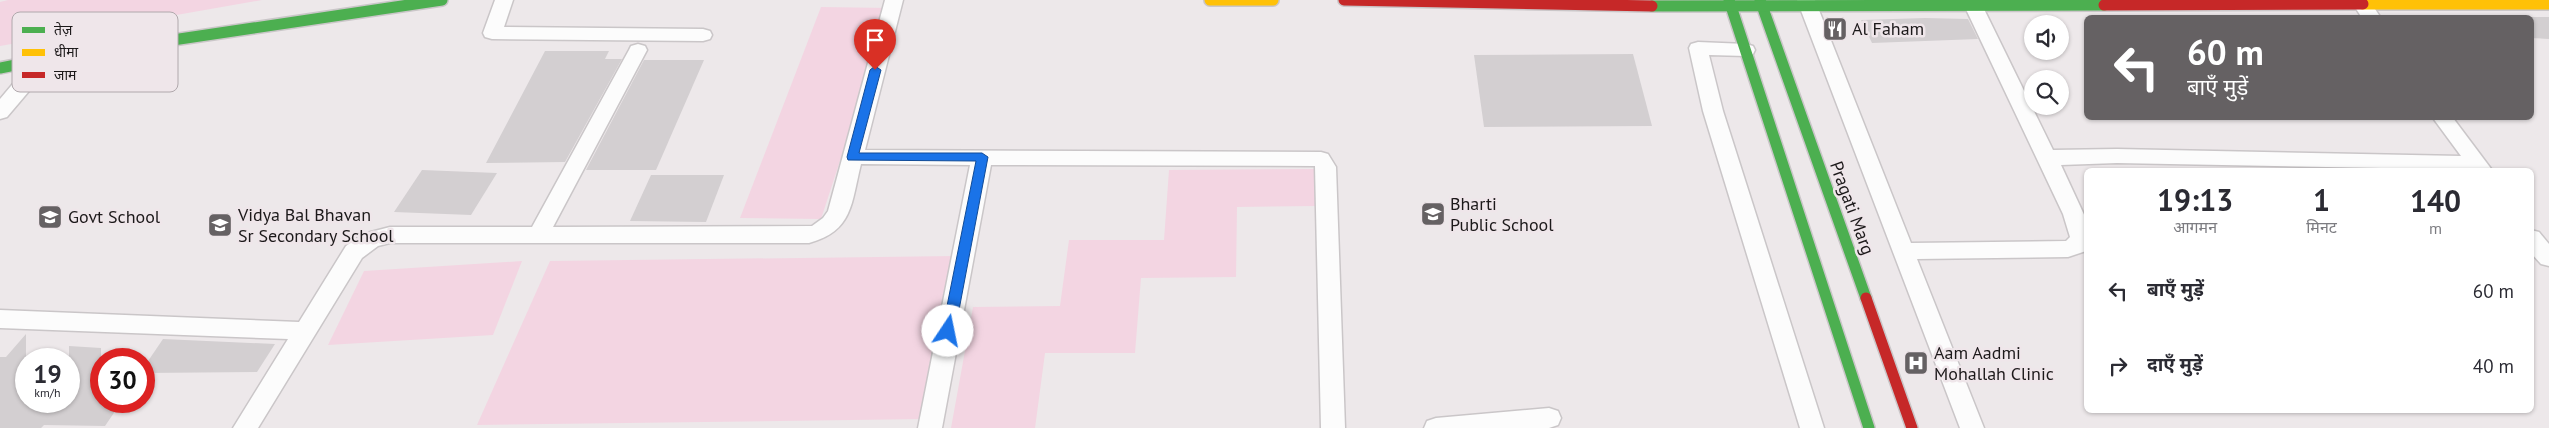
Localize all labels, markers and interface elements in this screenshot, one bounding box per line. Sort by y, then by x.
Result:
legend [12,12,178,92]
map controls [2024,15,2069,115]
button: sound [2024,15,2069,60]
restaurant icon: Al Faham [1822,16,1848,42]
place label: Al Faham [1852,17,1924,40]
pin [854,19,896,70]
text: तेज़ [54,21,73,39]
icon: arrive [861,26,889,54]
text: 60 m [2187,29,2264,75]
icon: left [2104,35,2169,100]
text: धीमा [54,43,79,61]
text: जाम [54,66,77,84]
button: search [2024,70,2069,115]
text: बाएँ मुड़ें [2187,73,2248,101]
street label: Pragati Marg [1825,158,1880,258]
text: 19:13 [2157,180,2233,219]
text: 1 [2313,180,2330,219]
text: 140 [2410,181,2461,220]
place label: Bharti Public School [1450,192,1554,236]
school or university icon: Bharti Public School [1420,201,1446,227]
place label: Vidya Bal Bhavan Sr Secondary School [237,203,394,247]
school or university icon: Govt School [37,204,63,230]
place label: Govt School [68,205,161,228]
school or university icon: Vidya Bal Bhavan Sr Secondary School [207,212,233,238]
text: आगमन [2173,217,2217,237]
text: मिनट [2306,217,2337,237]
text: m [2429,218,2442,238]
icon: left [2104,277,2132,305]
text: बाएँ मुड़ें [2147,277,2204,301]
text: 60 m [2473,279,2514,303]
position arrow [921,304,973,356]
place label: Aam Aadmi Mohallah Clinic [1934,341,2054,385]
speed limit sign: 30 [90,348,155,413]
hospital icon: Aam Aadmi Mohallah Clinic [1903,350,1929,376]
icon: right [2104,352,2132,380]
text: दाएँ मुड़ें [2147,352,2203,376]
text: 40 m [2473,354,2514,378]
text: 19 [33,358,62,390]
text: km/h [34,385,61,400]

